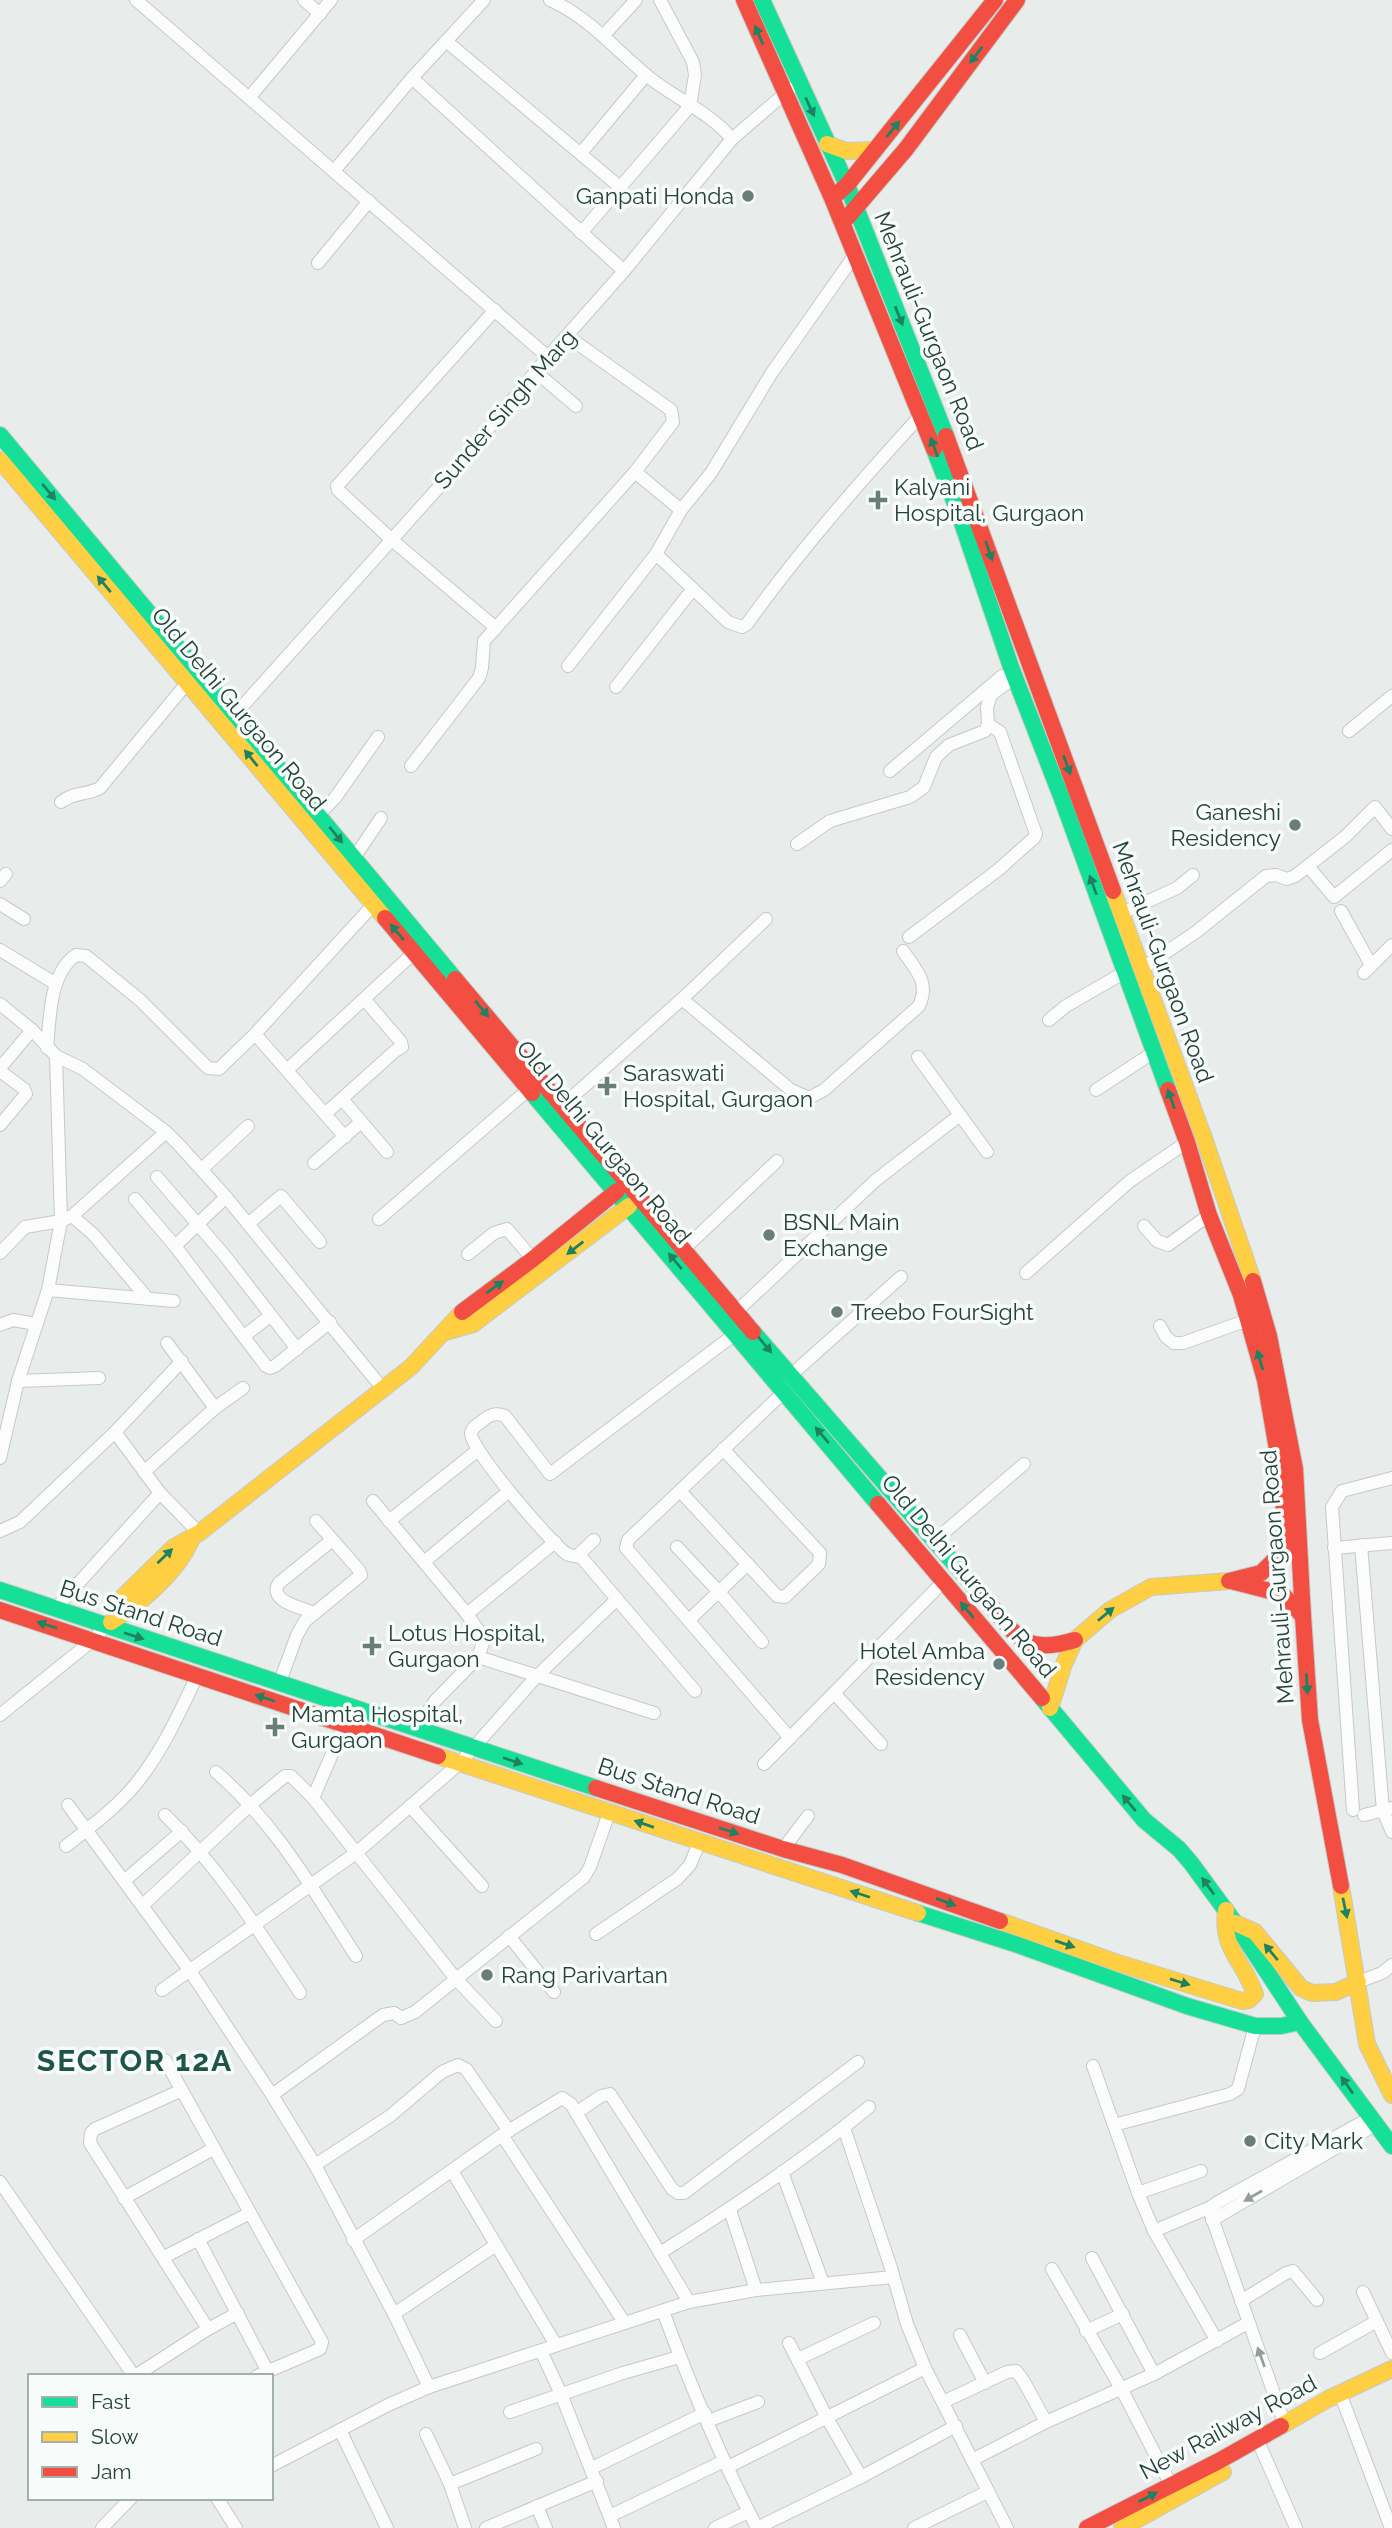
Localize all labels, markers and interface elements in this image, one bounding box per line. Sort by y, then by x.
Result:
one-way arrow [753,25,765,45]
one-way arrow [969,45,984,63]
one-way arrow [804,97,816,117]
one-way arrow [885,120,900,138]
place label: Ganpati Honda [576,182,734,209]
marker: Ganpati Honda [740,188,756,204]
street label: Mehrauli-Gurgaon Road [869,208,990,454]
one-way arrow [893,306,904,327]
street label: Sunder Singh Marg [428,323,581,494]
one-way arrow [928,437,939,458]
place label: Kalyani Hospital, Gurgaon [894,473,1084,526]
one-way arrow [41,483,56,500]
marker: Kalyani Hospital, Gurgaon [868,490,888,510]
one-way arrow [984,541,995,562]
one-way arrow [97,576,112,594]
street label: Old Delhi Gurgaon Road [146,602,332,816]
one-way arrow [244,750,259,767]
one-way arrow [1062,755,1073,776]
place label: Ganeshi Residency [1171,798,1281,851]
marker: Ganeshi Residency [1287,817,1303,833]
one-way arrow [328,827,343,844]
street label: Mehrauli-Gurgaon Road [1107,837,1220,1086]
one-way arrow [1087,875,1098,896]
one-way arrow [390,924,405,941]
one-way arrow [475,1000,490,1018]
street label: Old Delhi Gurgaon Road [511,1035,697,1249]
place label: Saraswati Hospital, Gurgaon [623,1059,813,1112]
marker: Saraswati Hospital, Gurgaon [597,1076,617,1096]
one-way arrow [1165,1088,1176,1109]
place label: BSNL Main Exchange [783,1208,900,1261]
marker: BSNL Main Exchange [761,1227,777,1243]
one-way arrow [567,1240,585,1255]
one-way arrow [668,1252,683,1270]
one-way arrow [486,1279,504,1294]
place label: Treebo FourSight [851,1298,1034,1325]
marker: Treebo FourSight [829,1304,845,1320]
one-way arrow [757,1336,772,1353]
one-way arrow [1254,1350,1264,1371]
one-way arrow [814,1426,829,1444]
street label: Mehrauli-Gurgaon Road [1254,1449,1299,1705]
street label: Old Delhi Gurgaon Road [876,1469,1062,1683]
one-way arrow [157,1547,174,1564]
street label: Bus Stand Road [57,1574,226,1651]
one-way arrow [960,1601,975,1618]
one-way arrow [1098,1607,1115,1622]
one-way arrow [36,1619,57,1630]
place label: Lotus Hospital, Gurgaon [388,1619,545,1672]
one-way arrow [124,1631,145,1641]
marker: Lotus Hospital, Gurgaon [362,1636,382,1656]
place label: Hotel Amba Residency [860,1637,985,1690]
marker: Hotel Amba Residency [991,1656,1007,1672]
one-way arrow [1302,1673,1313,1695]
one-way arrow [255,1692,276,1703]
place label: Mamta Hospital, Gurgaon [291,1700,463,1753]
marker: Mamta Hospital, Gurgaon [265,1717,285,1737]
street label: Bus Stand Road [595,1752,764,1829]
one-way arrow [503,1756,524,1767]
one-way arrow [1122,1794,1137,1811]
one-way arrow [633,1818,654,1829]
one-way arrow [719,1826,740,1837]
one-way arrow [1201,1878,1216,1896]
one-way arrow [850,1888,871,1899]
one-way arrow [935,1897,956,1908]
one-way arrow [1340,1897,1351,1919]
one-way arrow [1055,1939,1076,1950]
one-way arrow [1264,1943,1279,1960]
place label: Rang Parivartan [501,1961,668,1988]
marker: Rang Parivartan [479,1967,495,1983]
one-way arrow [1170,1977,1191,1987]
district label: SECTOR 12A [37,2043,233,2078]
one-way arrow [1340,2076,1354,2094]
place label: City Mark [1264,2127,1363,2154]
marker: City Mark [1242,2133,1258,2149]
one-way arrow [1243,2190,1263,2202]
one-way arrow [1255,2347,1266,2368]
street label: New Railway Road [1135,2369,1321,2485]
legend [28,2374,273,2500]
text: Fast [91,2389,131,2414]
text: Slow [91,2424,139,2449]
text: Jam [91,2459,132,2484]
one-way arrow [1138,2491,1158,2503]

